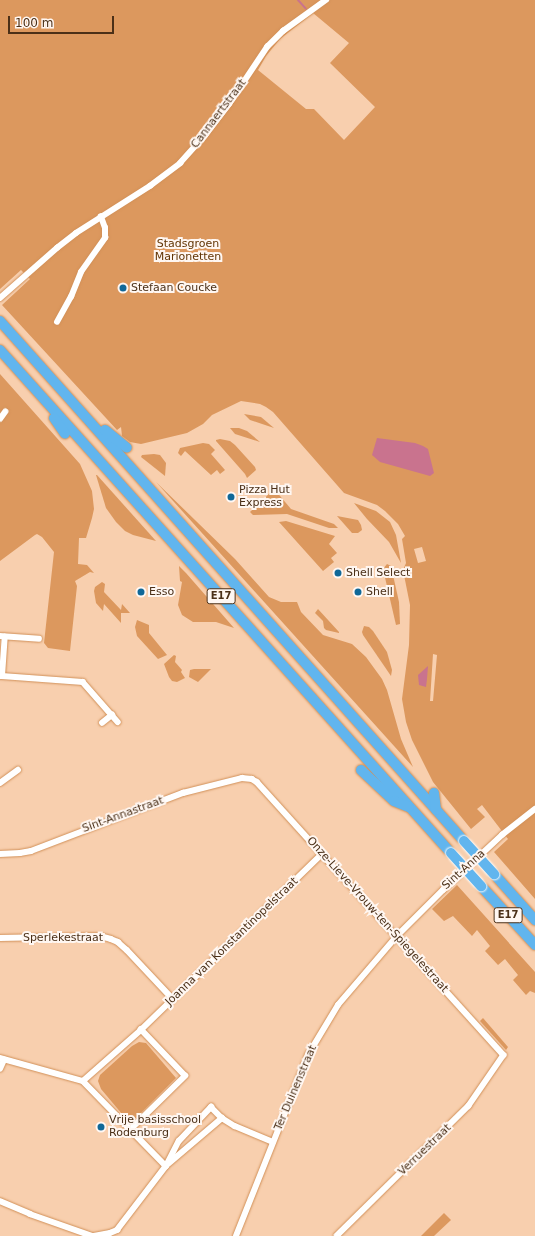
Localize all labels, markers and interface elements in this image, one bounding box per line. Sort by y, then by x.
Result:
scale bar [10,8,116,34]
text: 100 m [15,16,53,30]
street label: Cannaertstraat [189,77,249,151]
park label: Stadsgroen Marionetten [155,238,221,264]
place label: Stefaan Coucke [131,281,217,295]
marker: Stefaan Coucke [118,283,128,293]
place label: Pizza Hut Express [239,484,290,510]
marker: Pizza Hut Express [226,492,236,502]
place label: Shell Select [346,566,410,580]
marker: Shell Select [333,568,343,578]
place label: Esso [149,585,174,599]
place label: Shell [366,585,393,599]
marker: Esso [136,587,146,597]
marker: Shell [353,587,363,597]
road number: E17 [206,588,236,604]
street label: Sint-Annastraat [81,794,165,836]
street label: Onze-Lieve-Vrouw-ten-Spiegelestraat [304,834,450,996]
street label: Sint-Anna [440,847,488,893]
street label: Joanna van Konstantinopelstraat [163,875,301,1009]
road number: E17 [493,907,523,923]
street label: Sperlekestraat [23,931,103,945]
street label: Ter Duinenstraat [272,1043,320,1133]
place label: Vrije basisschool Rodenburg [109,1114,201,1140]
street label: Verruestraat [396,1121,454,1179]
marker: Vrije basisschool Rodenburg [96,1122,106,1132]

